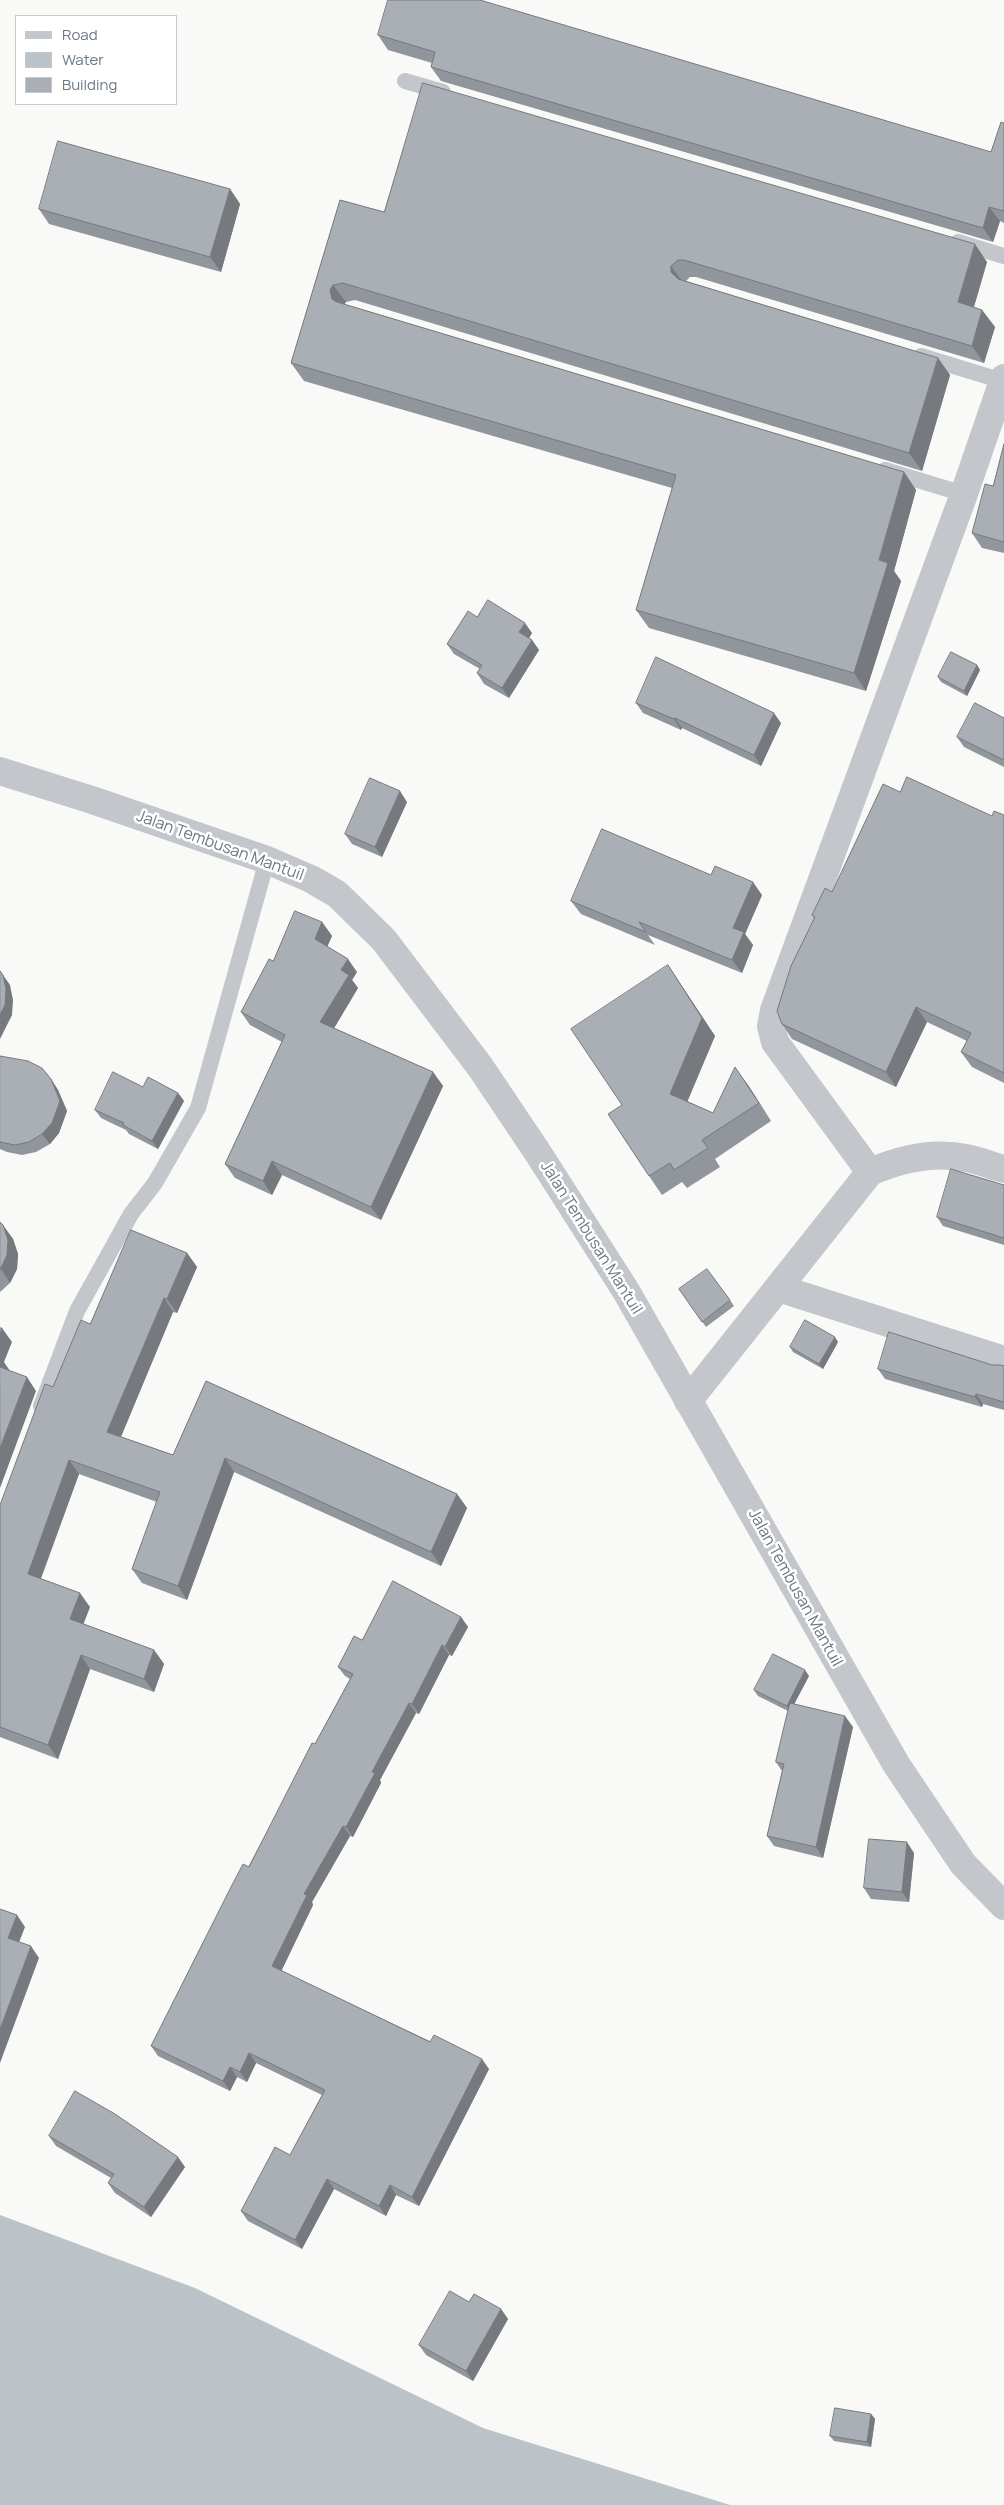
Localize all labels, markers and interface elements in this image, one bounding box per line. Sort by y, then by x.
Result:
legend [15,15,178,105]
text: Road [62,24,98,45]
text: Water [62,49,104,70]
text: Building [62,74,117,95]
street label: Jalan Tembusan Mantuil [134,807,306,885]
street label: Jalan Tembusan Mantuil [536,1158,646,1318]
street label: Jalan Tembusan Mantuil [744,1506,846,1670]

